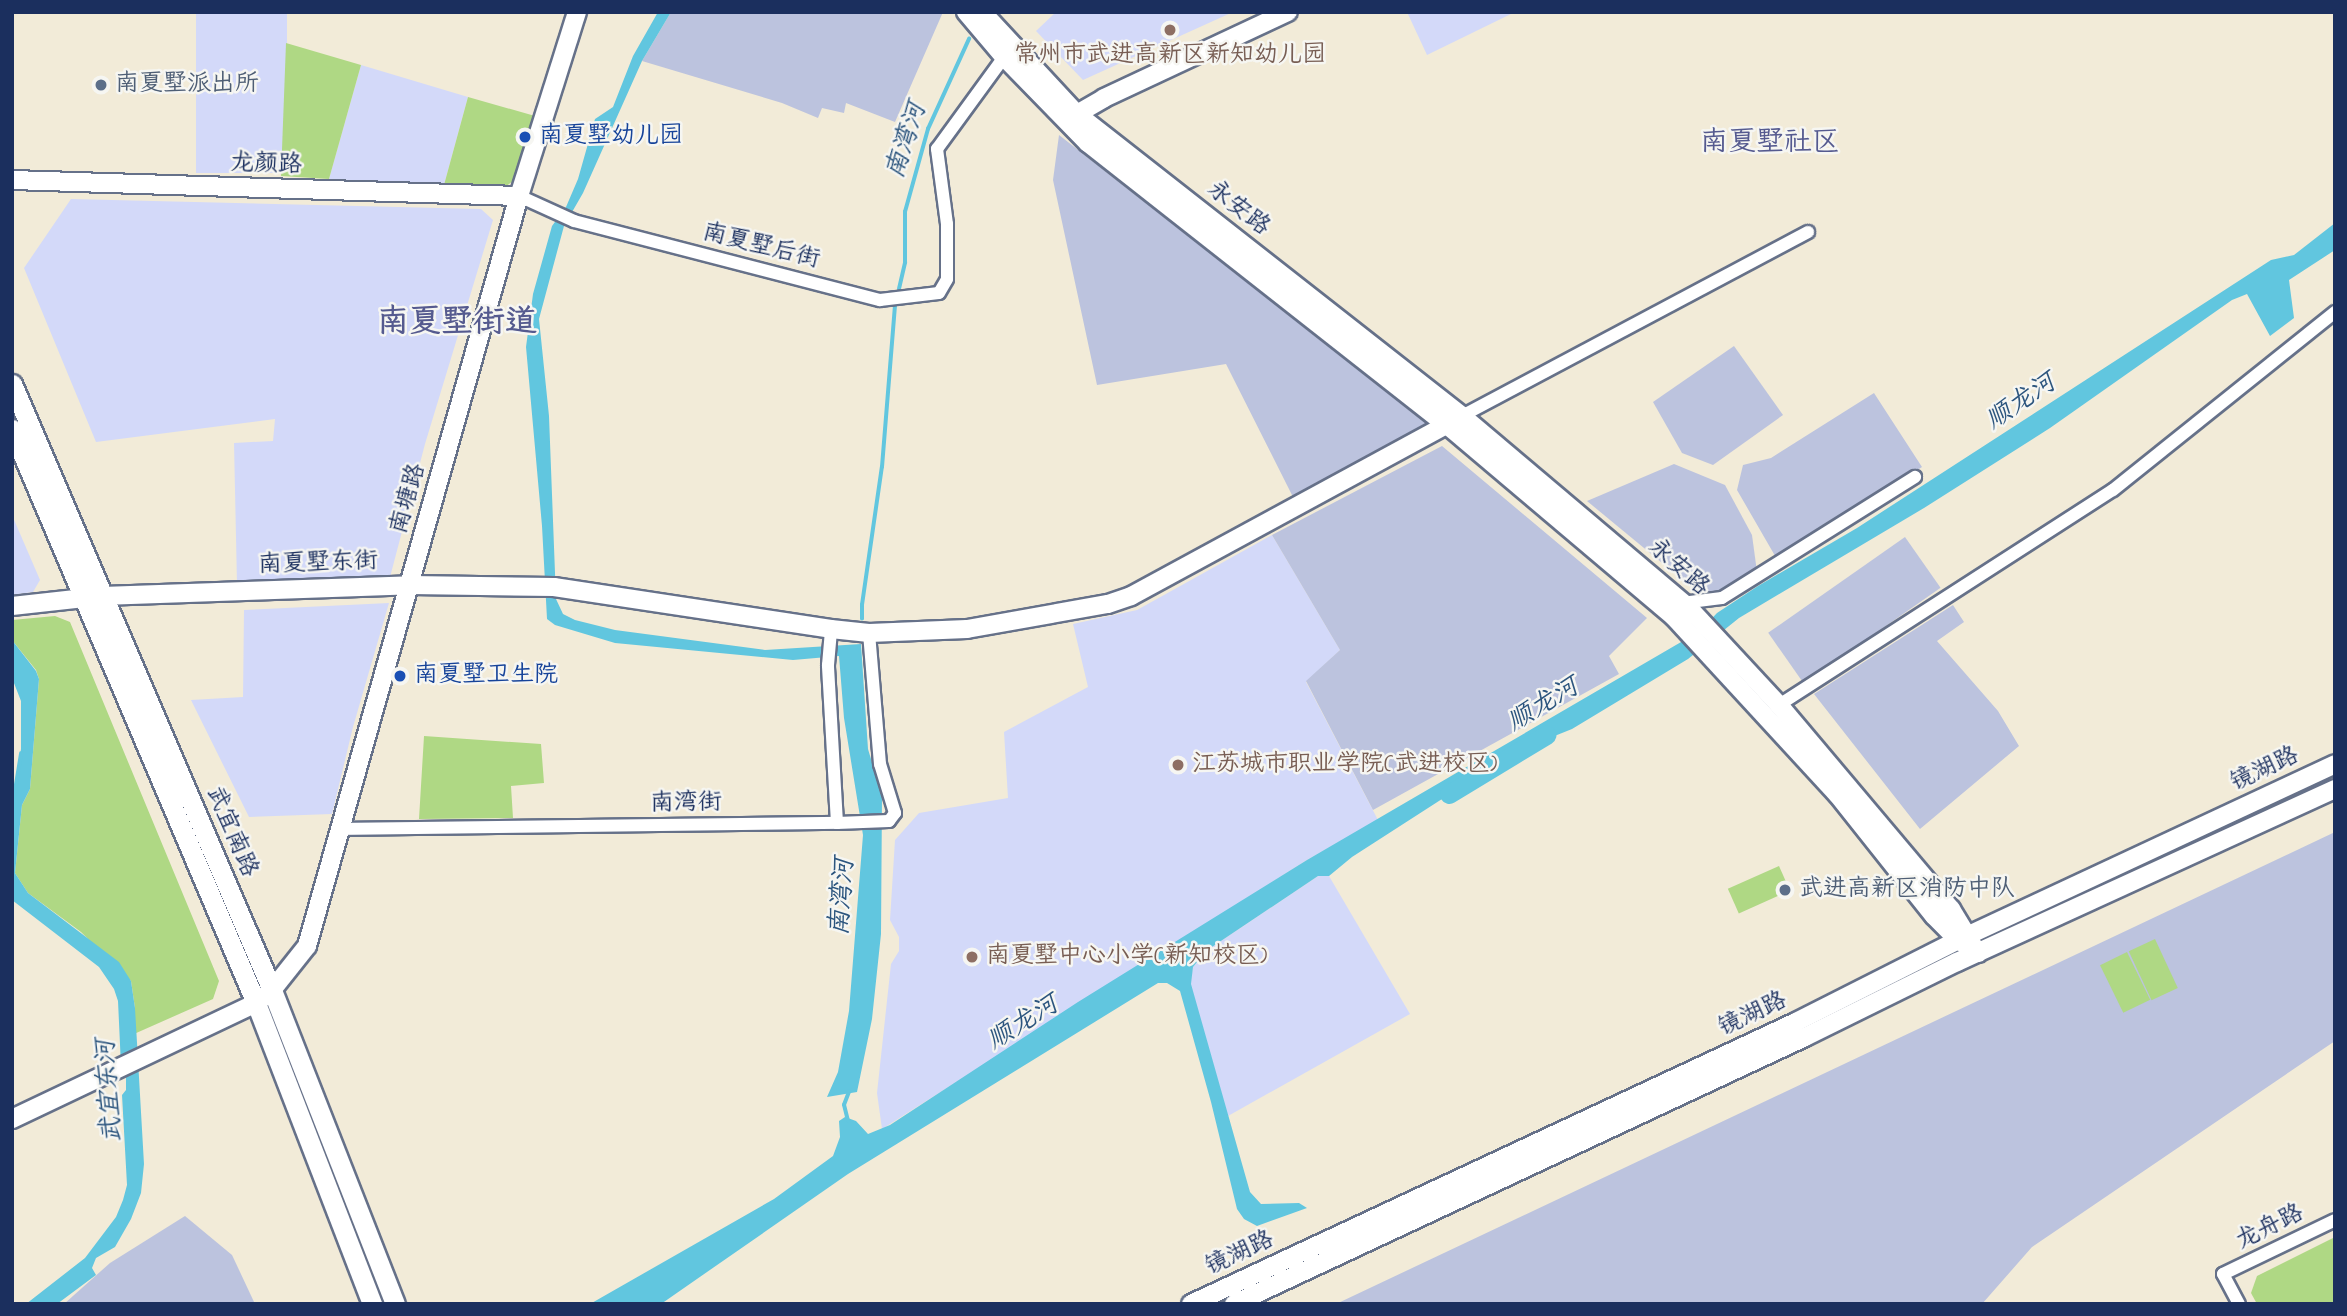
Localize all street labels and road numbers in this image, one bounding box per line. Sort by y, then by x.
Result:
street label: 龙颜路 [230,149,302,181]
street label: 永安路 [1201,175,1275,243]
street label: 南夏墅后街 [699,219,823,275]
street label: 南塘路 [385,460,433,538]
street label: 永安路 [1641,534,1715,602]
street label: 南夏墅东街 [258,548,378,580]
street label: 镜湖路 [2226,742,2304,798]
street label: 武宜南路 [199,782,263,882]
street label: 南湾街 [650,789,722,819]
street label: 镜湖路 [1714,987,1792,1043]
street label: 龙舟路 [2231,1199,2309,1257]
street label: 镜湖路 [1201,1226,1279,1282]

